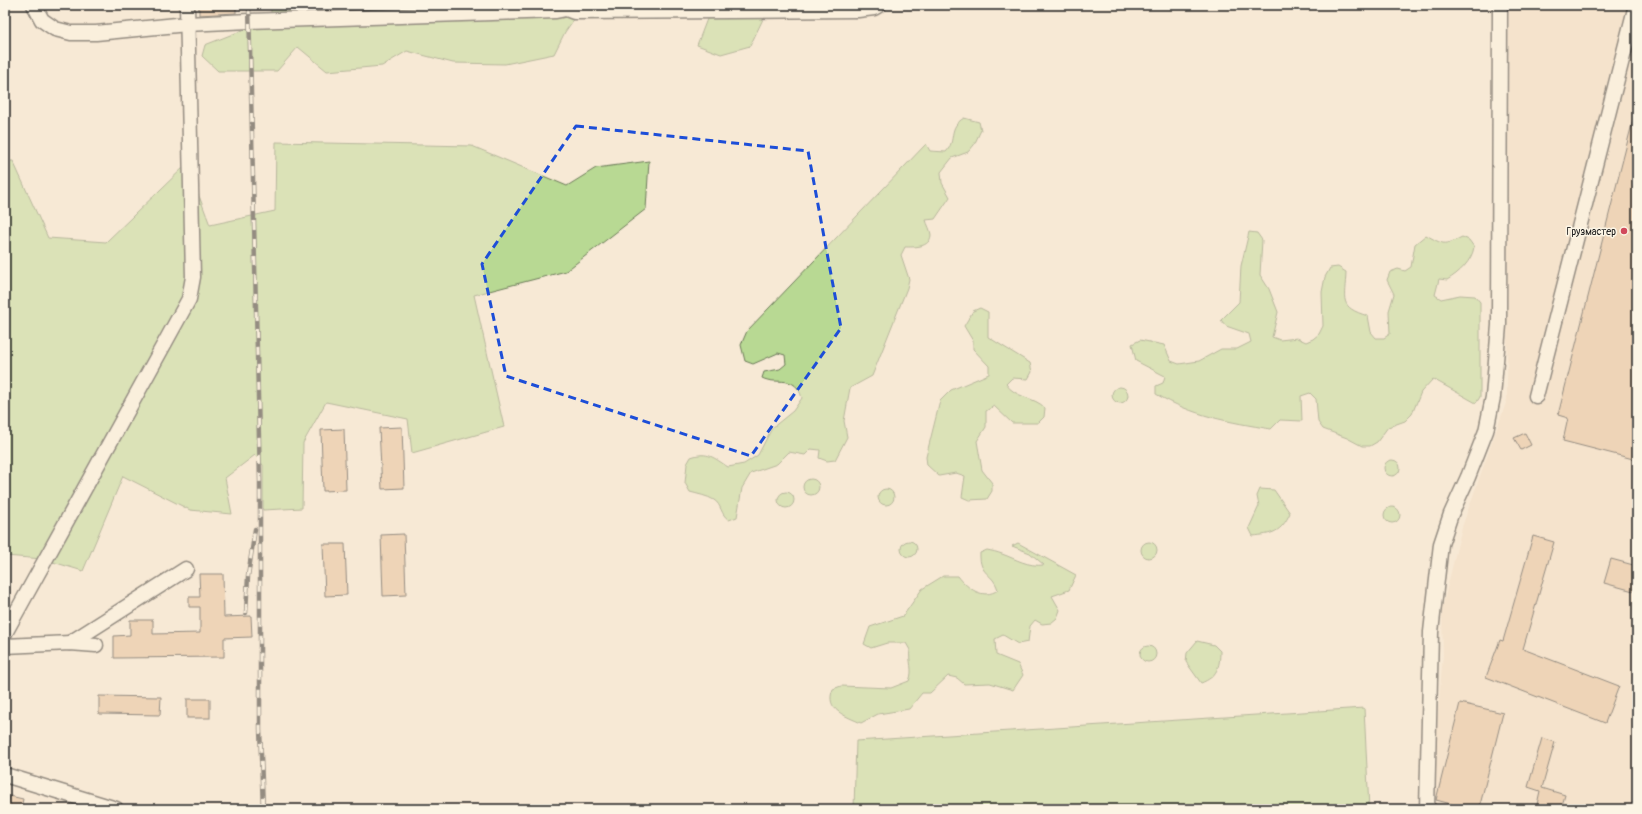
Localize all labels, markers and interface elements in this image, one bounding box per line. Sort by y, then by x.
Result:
place label: Грузмастер [1567,226,1616,238]
marker: Грузмастер [1619,226,1629,236]

